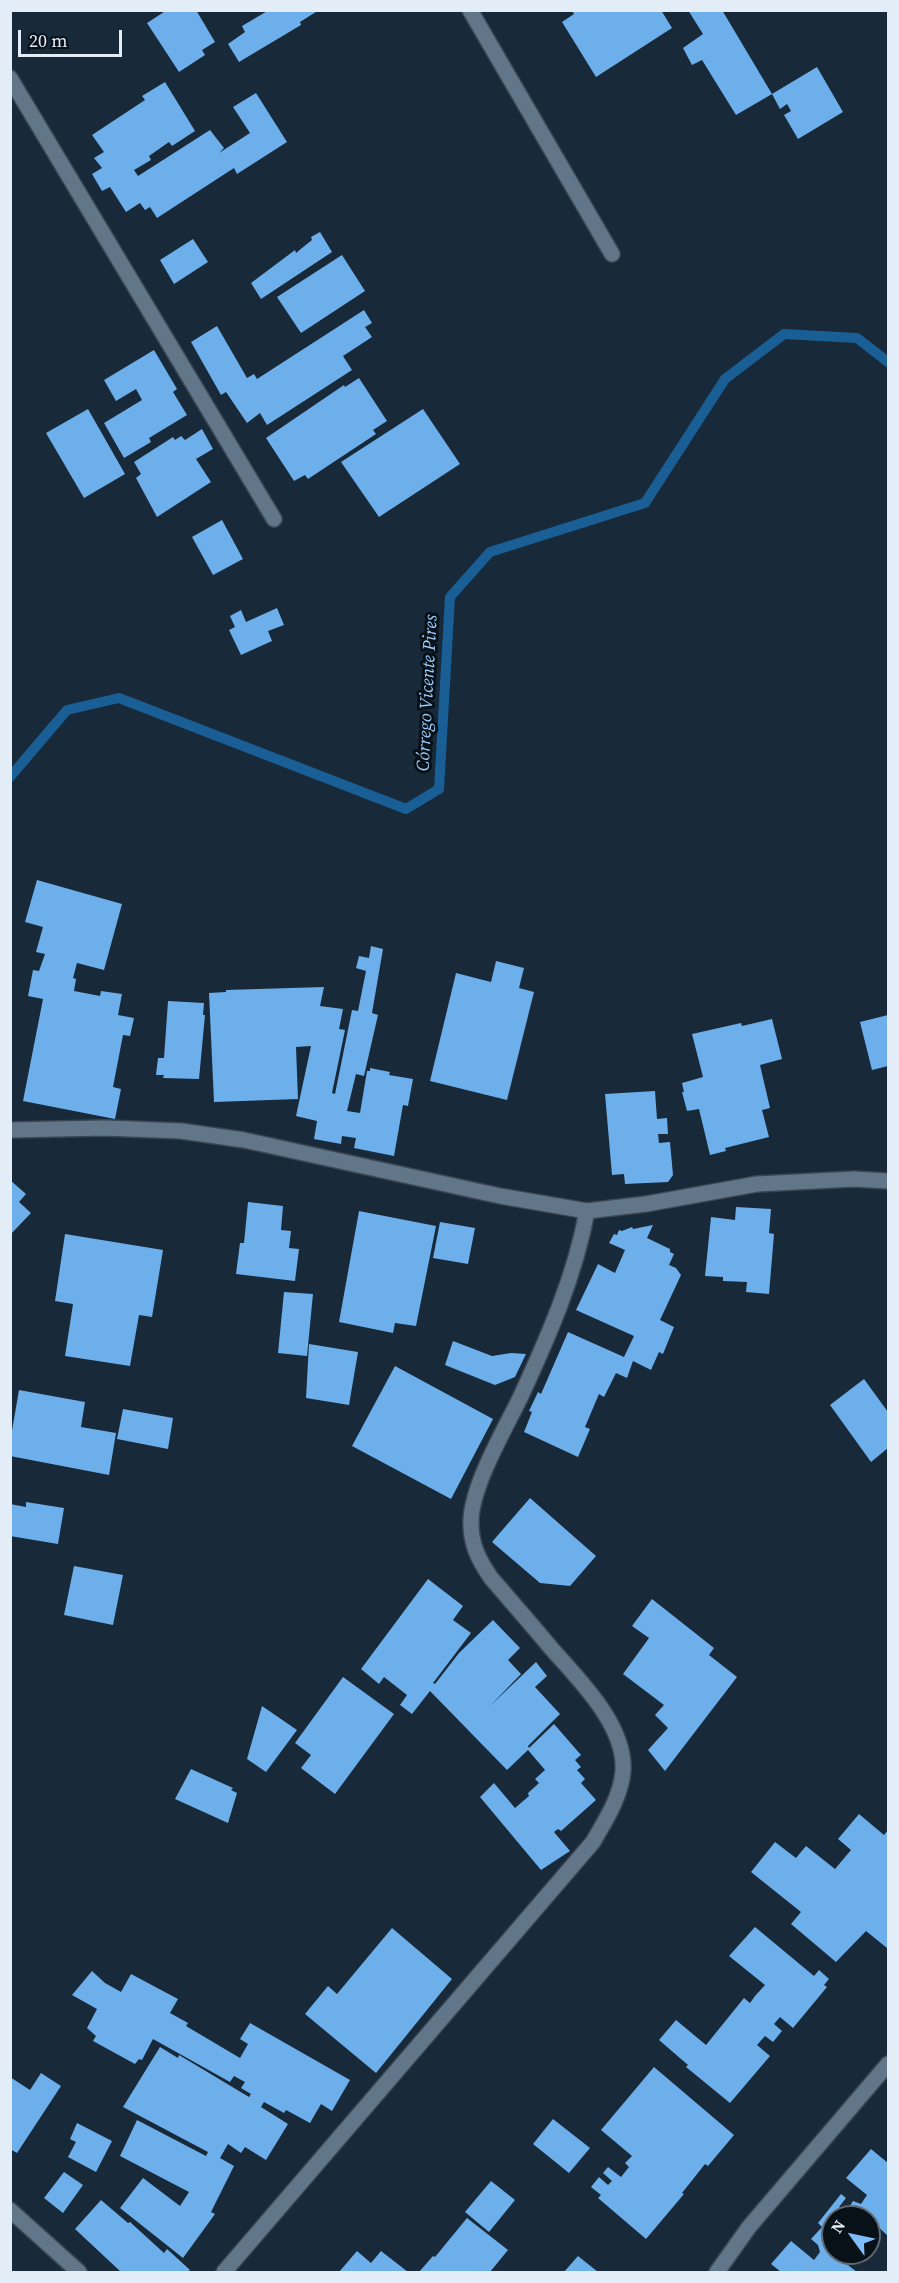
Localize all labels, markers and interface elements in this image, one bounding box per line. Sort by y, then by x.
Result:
scale bar [21,18,124,56]
text: 20 m [29,28,67,53]
water label: Córrego Vicente Pires [413,614,443,772]
north arrow [821,2205,881,2265]
text: N [825,2215,850,2237]

